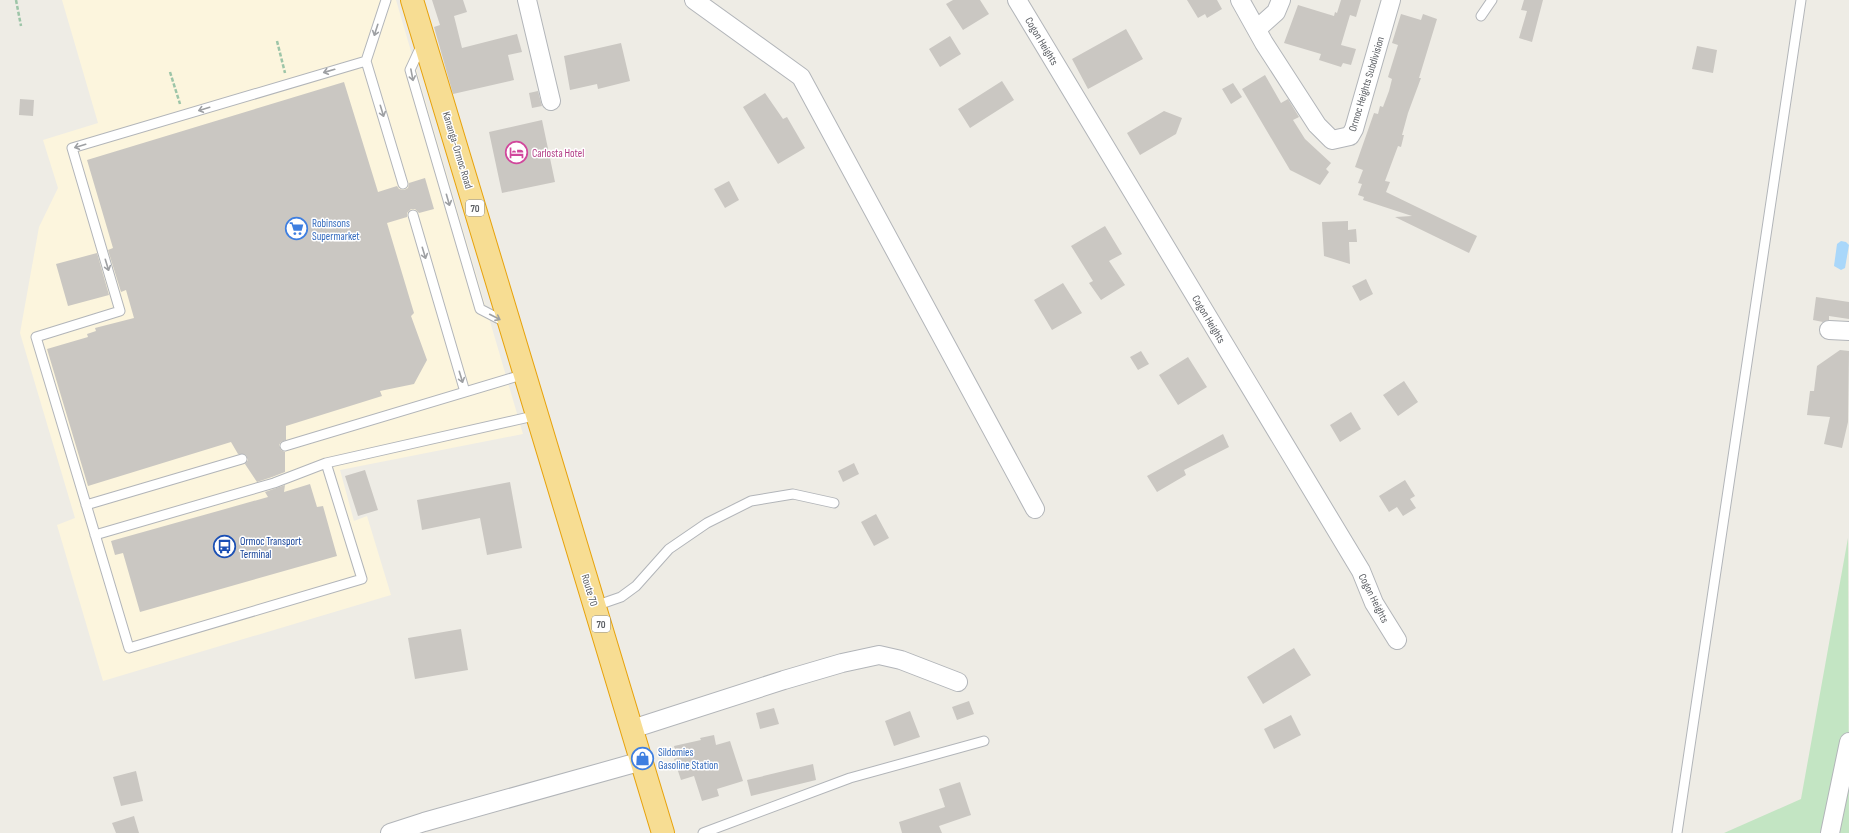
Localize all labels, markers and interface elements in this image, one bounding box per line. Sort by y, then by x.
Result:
street label: Cogon Heights [1022,15,1061,68]
one-way arrow [372,24,380,36]
street label: Ormoc Heights Subdivision [1346,35,1387,133]
one-way arrow [323,68,336,75]
one-way arrow [409,69,417,82]
one-way arrow [379,105,386,118]
one-way arrow [198,106,211,113]
street label: Kananga-Ormoc Road [440,110,476,191]
hotel icon: Carlosta Hotel [503,140,529,166]
one-way arrow [74,143,87,150]
place label: Carlosta Hotel [532,147,584,160]
one-way arrow [445,193,452,206]
road number: 70 [466,200,484,216]
supermarket icon: Robinsons Supermarket [284,216,310,242]
place label: Robinsons Supermarket [312,217,360,243]
one-way arrow [421,246,428,259]
one-way arrow [104,258,111,271]
street label: Cogon Heights [1189,293,1228,346]
one-way arrow [489,313,501,321]
one-way arrow [458,371,465,384]
bus stop icon: Ormoc Transport Terminal [211,534,237,560]
place label: Ormoc Transport Terminal [240,535,302,561]
street label: Cogon Heights [1356,571,1392,625]
street label: Route 70 [579,573,601,608]
road number: 70 [592,616,610,632]
shop icon: Sildomies Gasoline Station [629,745,655,771]
place label: Sildomies Gasoline Station [658,746,719,772]

